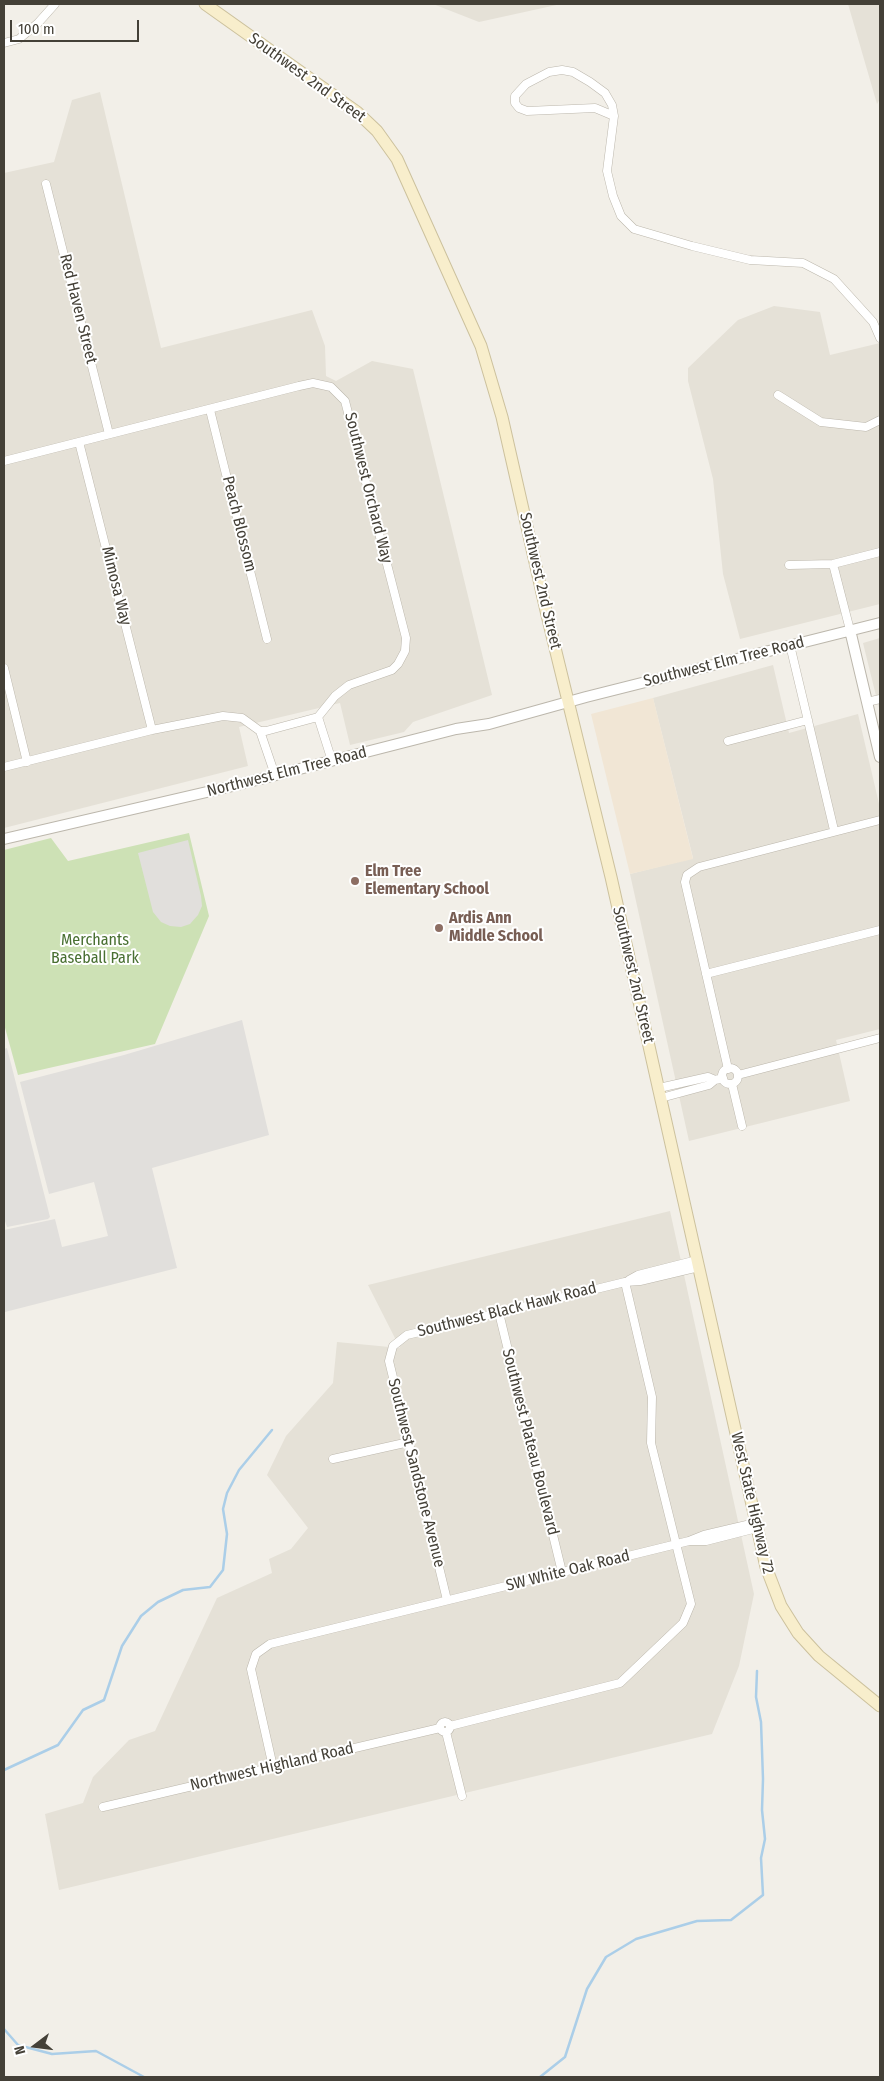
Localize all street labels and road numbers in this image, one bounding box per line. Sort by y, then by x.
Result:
street label: Southwest 2nd Street [245,29,369,127]
street label: Red Haven Street [55,252,101,366]
street label: Southwest Orchard Way [340,411,396,565]
street label: Peach Blossom [218,474,260,574]
street label: Southwest 2nd Street [515,511,565,651]
street label: Mimosa Way [97,545,135,627]
street label: Southwest Elm Tree Road [642,633,806,691]
street label: Northwest Elm Tree Road [205,743,369,801]
street label: Southwest 2nd Street [608,905,658,1045]
street label: Southwest Black Hawk Road [416,1278,598,1342]
street label: Southwest Plateau Boulevard [498,1347,562,1537]
street label: Southwest Sandstone Avenue [383,1377,449,1569]
street label: West State Highway 72 [726,1430,778,1576]
street label: SW White Oak Road [504,1546,632,1596]
street label: Northwest Highland Road [188,1739,356,1795]

